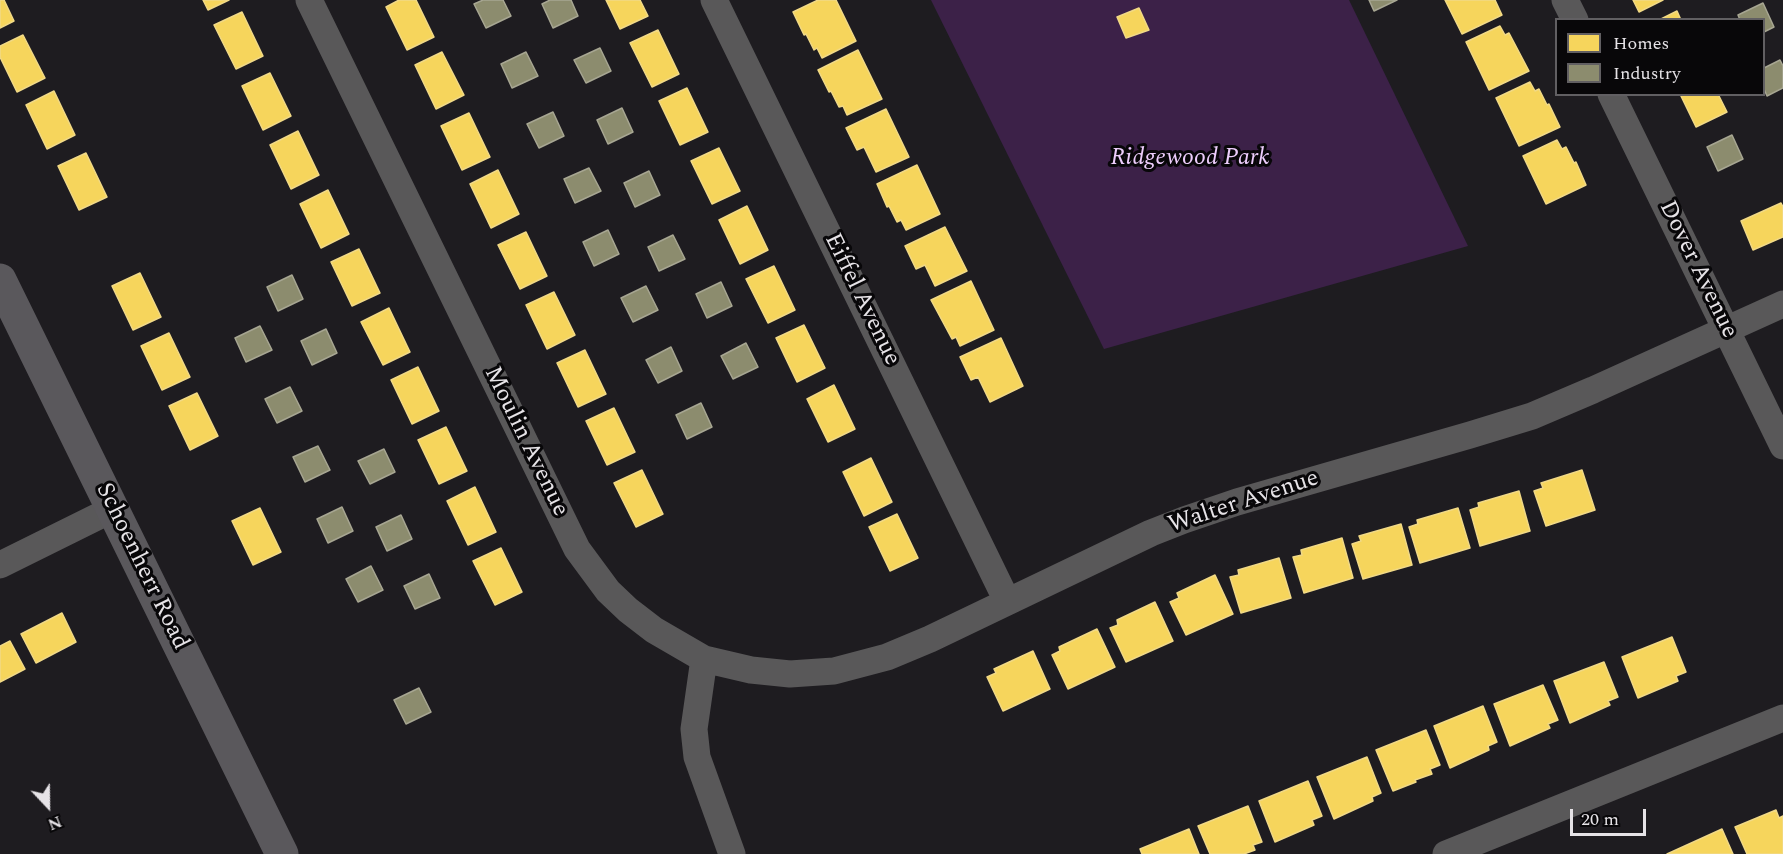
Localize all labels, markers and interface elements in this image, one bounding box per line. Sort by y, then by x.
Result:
legend [1555,18,1765,96]
text: Homes [1613,30,1669,57]
text: Industry [1613,60,1681,87]
park label: Ridgewood Park [1111,145,1269,173]
street label: Dover Avenue [1651,197,1743,343]
street label: Eiffel Avenue [817,229,905,371]
street label: Moulin Avenue [476,362,574,522]
street label: Walter Avenue [1165,465,1323,541]
street label: Schoenherr Road [88,479,194,655]
north arrow [18,776,78,836]
scale bar [1573,797,1650,835]
text: 20 m [1581,806,1619,833]
text: N [44,809,65,836]

